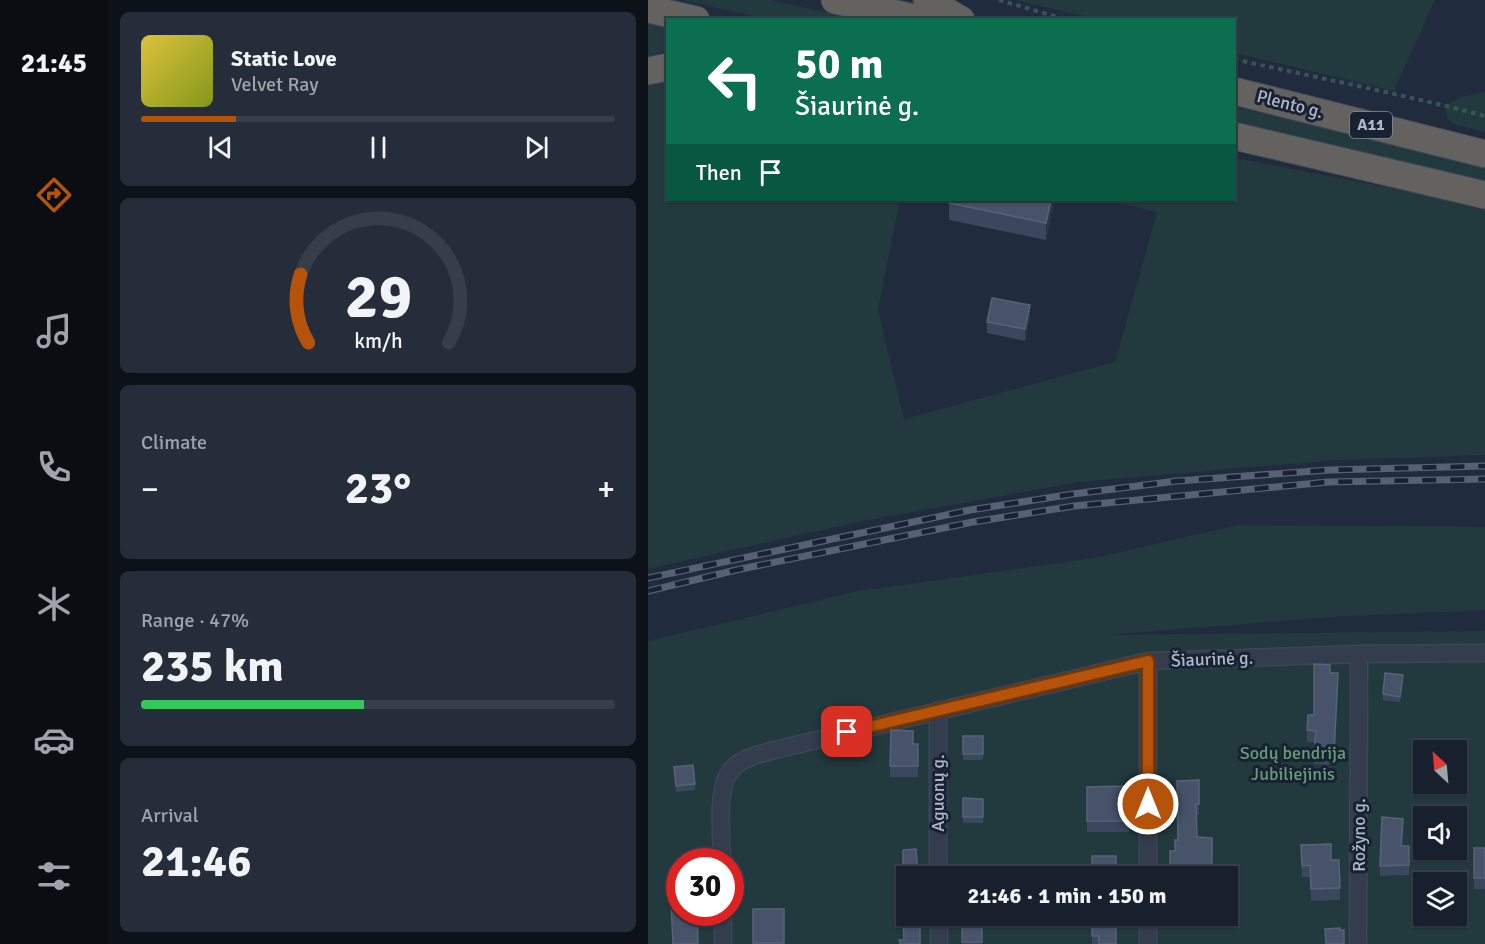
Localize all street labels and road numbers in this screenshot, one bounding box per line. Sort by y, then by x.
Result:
street label: Plento g. [1254,85,1326,123]
road number: A11 [1350,112,1392,138]
street label: Šiaurinė g. [1170,647,1254,671]
street label: Aguonų g. [927,754,949,832]
street label: Rožyno g. [1348,798,1370,872]

